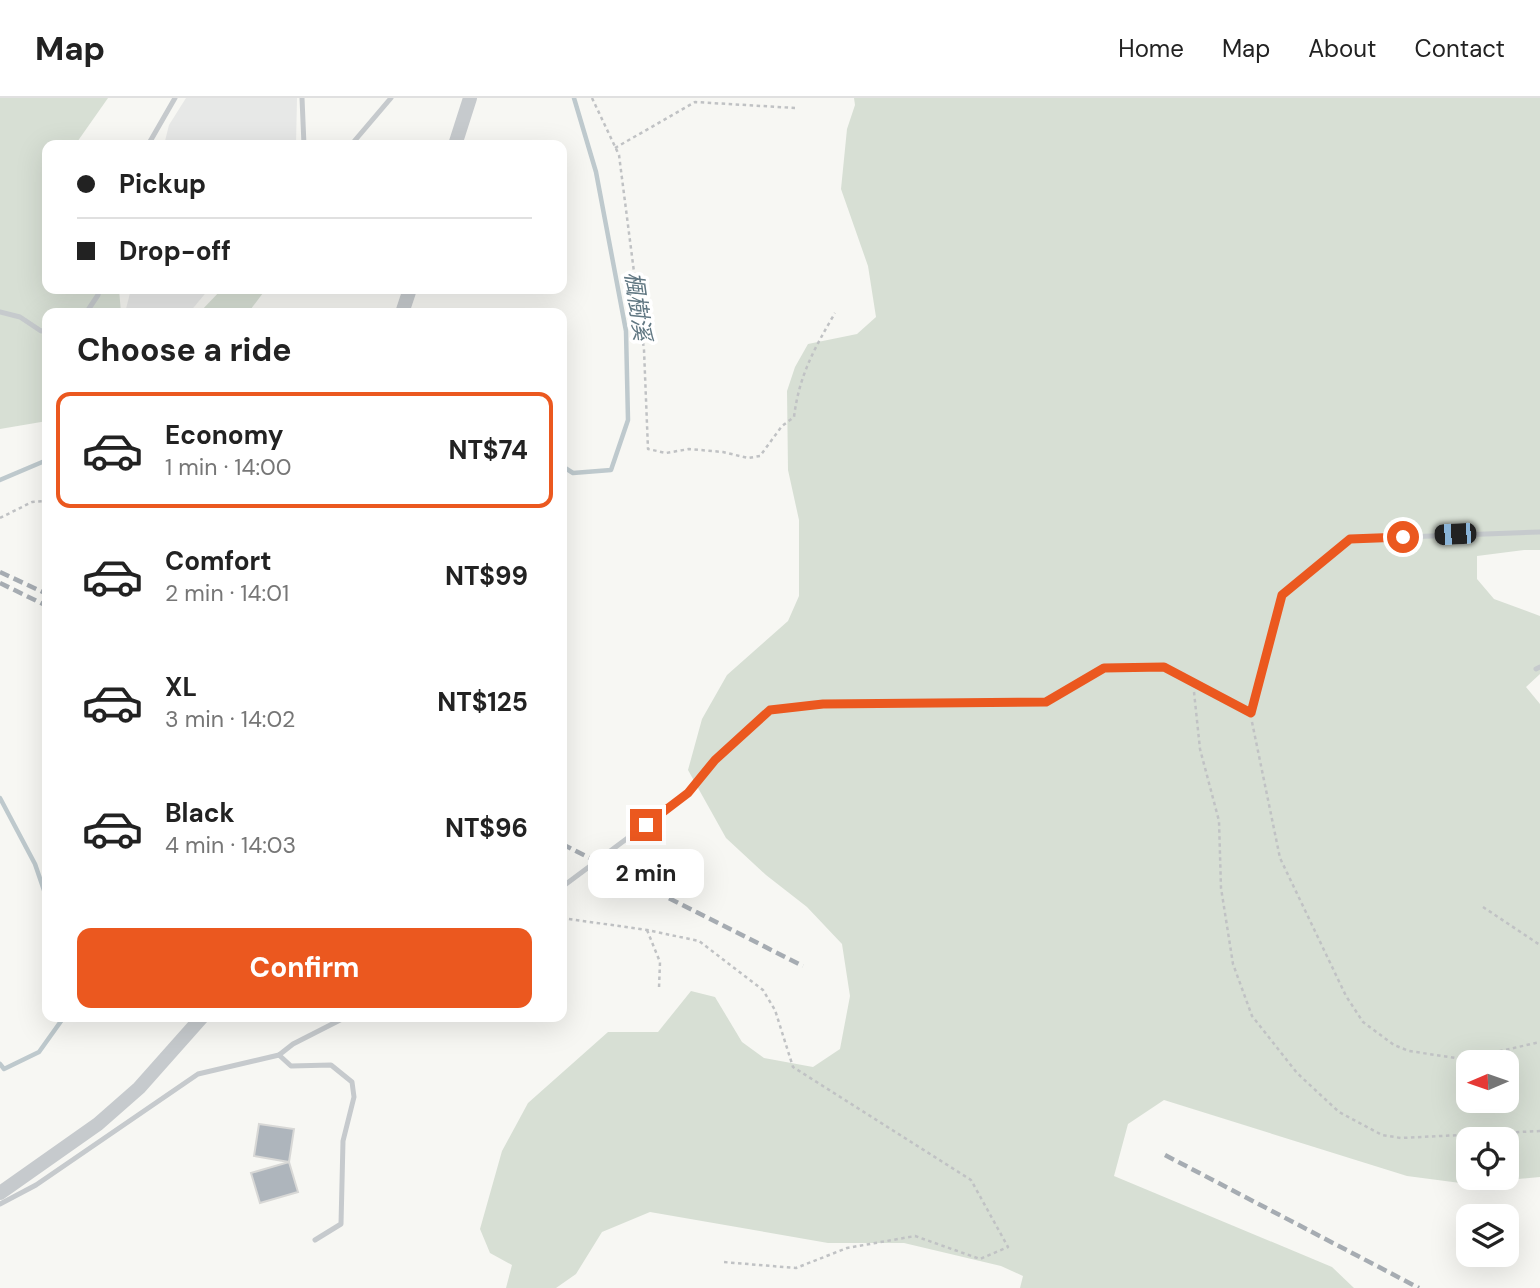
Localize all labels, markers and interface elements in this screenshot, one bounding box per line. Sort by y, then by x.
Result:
text: Map [35,27,105,70]
text: Home [1118,33,1184,64]
text: Map [1222,33,1270,64]
text: About [1308,33,1377,64]
text: Contact [1415,33,1505,64]
text: Pickup [119,167,206,201]
text: Drop-off [119,234,231,268]
water label: 楓樹溪 [618,270,658,345]
text: Choose a ride [77,329,292,371]
text: Economy [165,418,283,452]
icon: car [81,419,144,482]
text: NT$74 [449,433,528,467]
text: 1 min · 14:00 [165,452,292,482]
route start [1387,521,1419,553]
car [1434,522,1477,546]
text: Comfort [165,544,271,578]
icon: car [81,545,144,608]
text: NT$99 [445,559,528,593]
text: 2 min · 14:01 [165,578,289,608]
text: XL [165,670,197,704]
icon: car [81,671,144,734]
text: NT$125 [437,685,528,719]
text: 3 min · 14:02 [165,704,295,734]
text: Black [165,796,235,830]
icon: car [81,797,144,860]
route end [630,809,662,841]
text: NT$96 [445,811,528,845]
text: 4 min · 14:03 [165,830,296,860]
callout: 2 min [588,850,704,898]
text: 2 min [616,858,676,888]
button: Confirm [77,928,532,1008]
north arrow [1456,1050,1519,1113]
map controls [1456,1050,1519,1267]
button: locate [1456,1127,1519,1190]
button: layers [1456,1204,1519,1267]

